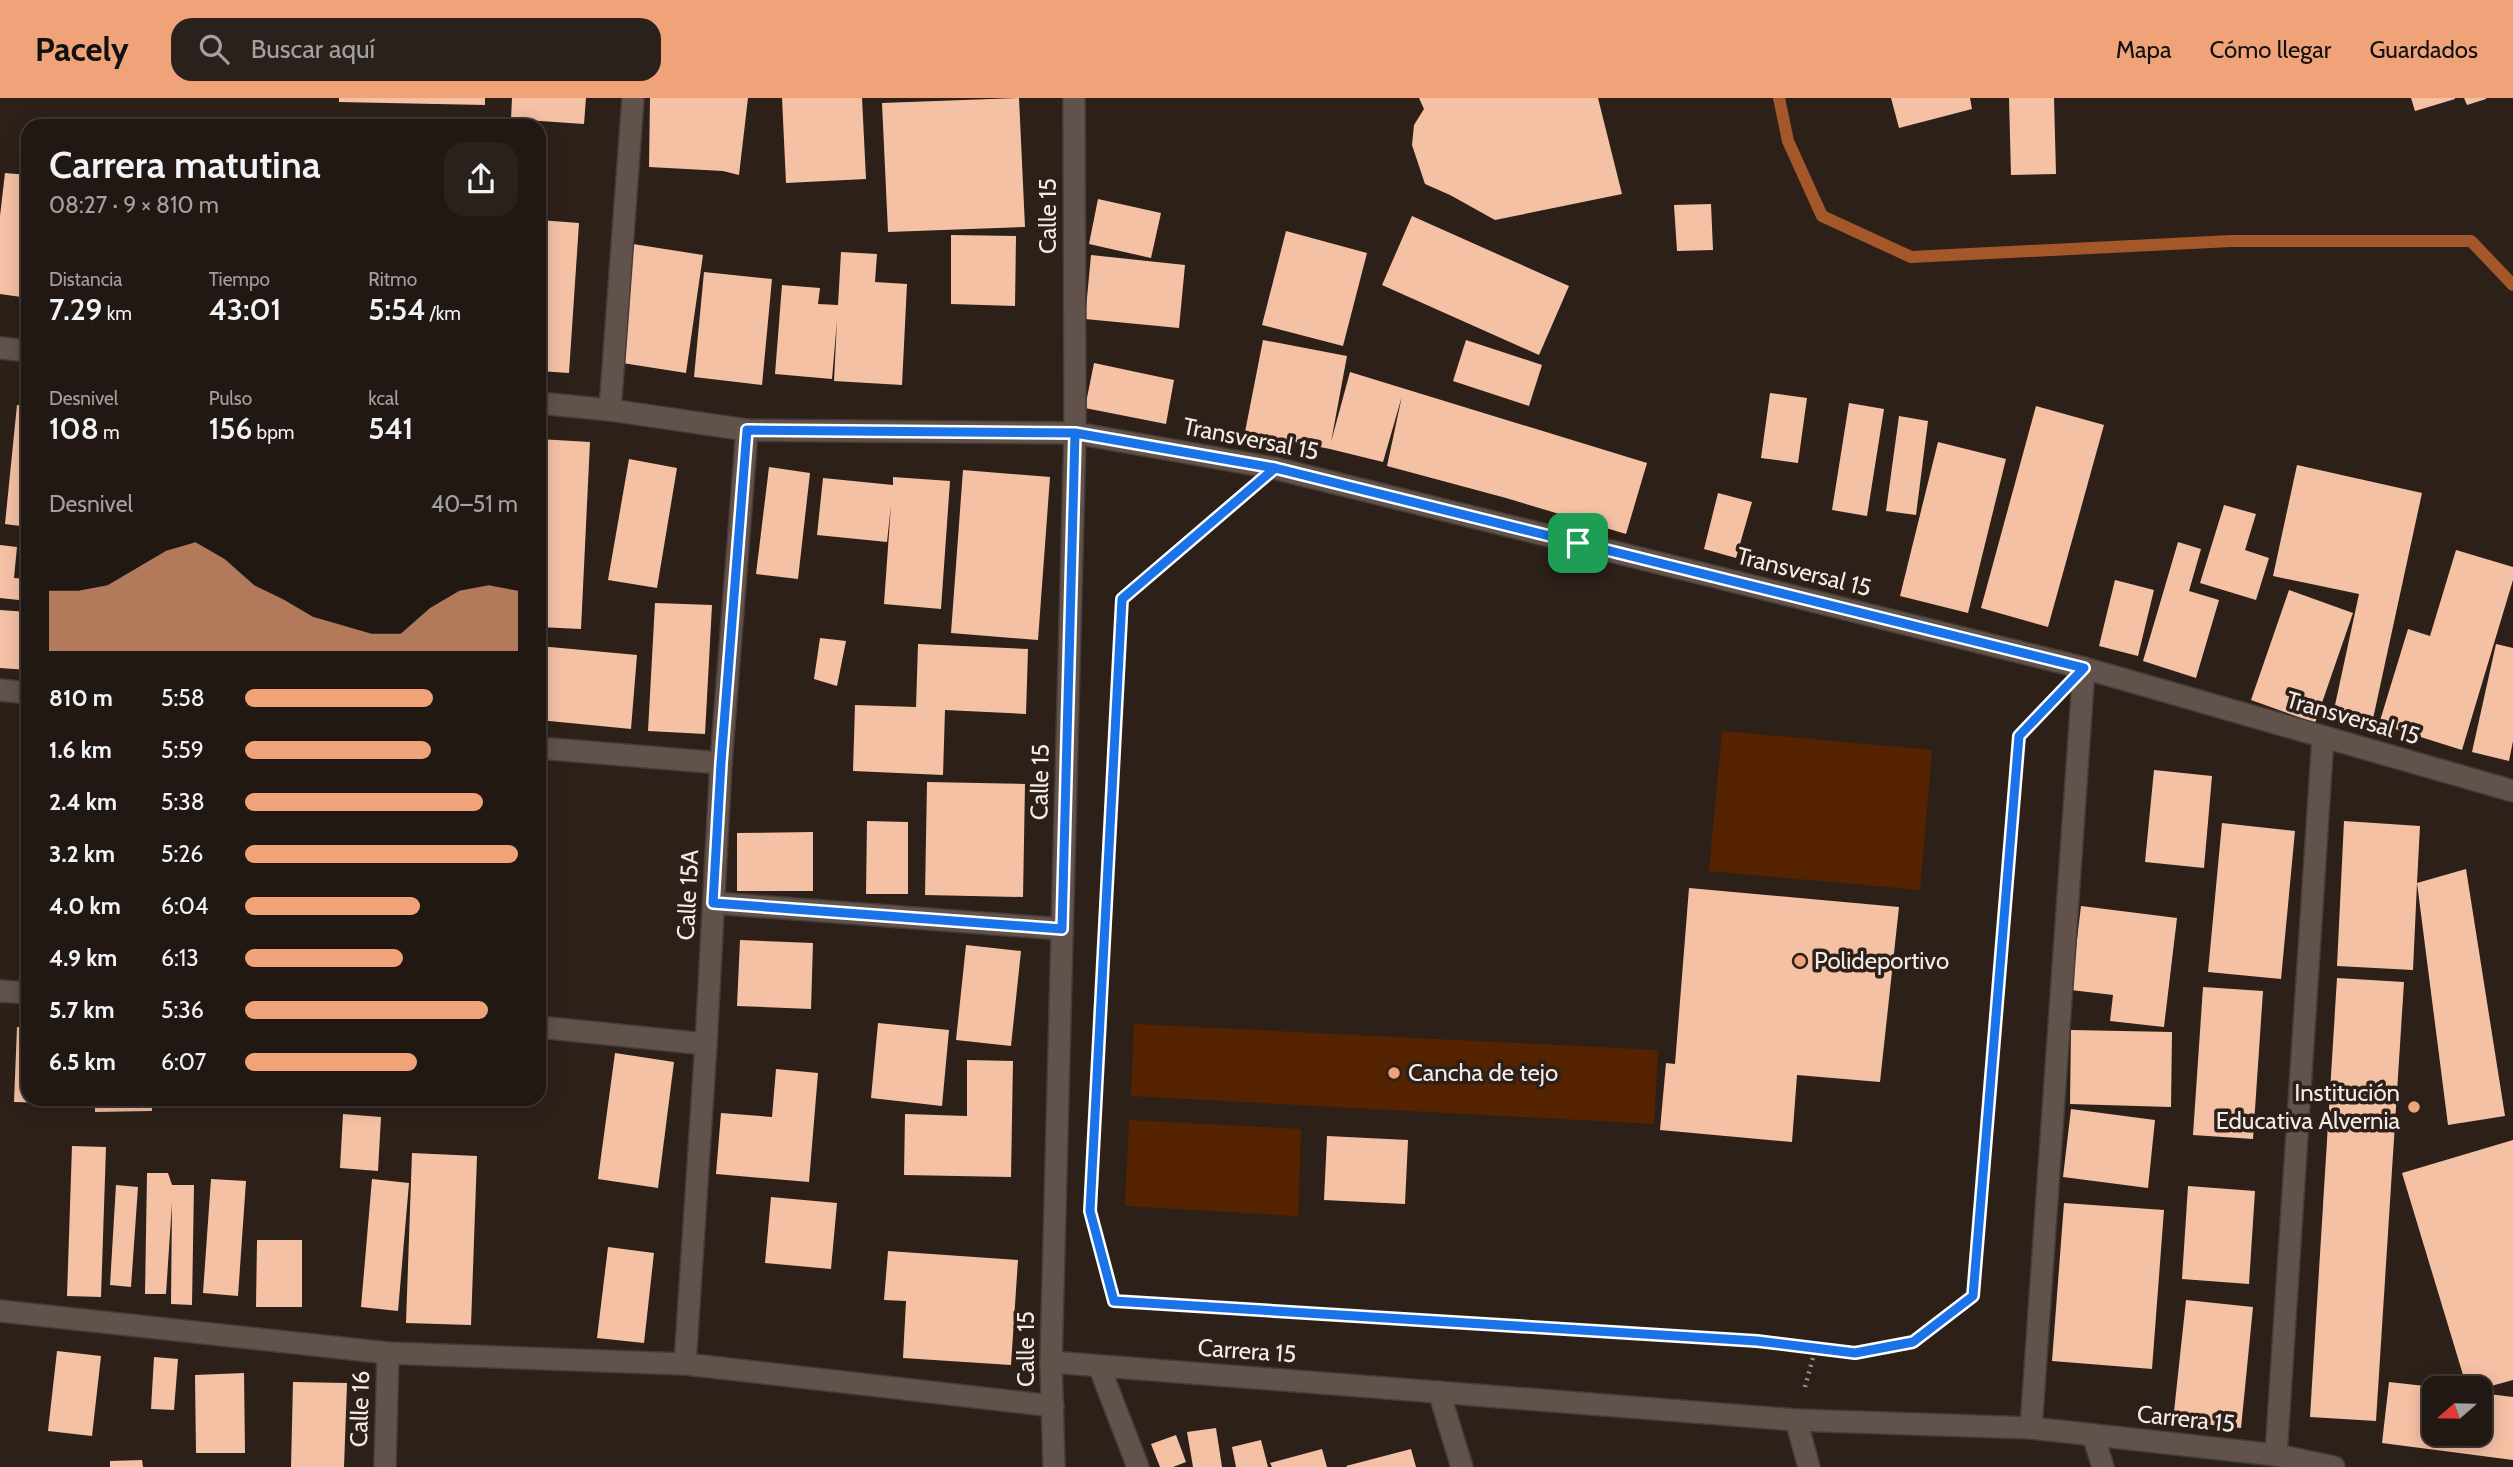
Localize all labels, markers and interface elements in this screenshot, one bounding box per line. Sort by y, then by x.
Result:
search box [171,18,661,81]
text: Pacely [35,29,129,69]
icon: search [195,30,233,68]
text: Buscar aquí [251,33,375,65]
text: Mapa [2116,35,2172,64]
text: Cómo llegar [2210,35,2331,64]
text: Guardados [2369,35,2478,64]
text: Carrera matutina [49,141,321,188]
button: share [444,142,518,216]
street label: Calle 15 [1033,178,1062,254]
text: 08:27 · 9 × 810 m [49,191,219,219]
text: Distancia [49,268,123,291]
text: Tiempo [209,268,270,291]
text: Ritmo [368,268,417,291]
text: 7.29 [49,291,102,328]
text: 43:01 [209,291,281,328]
text: 5:54 [368,291,425,328]
text: km [102,302,132,325]
text: /km [425,302,461,325]
text: Desnivel [49,387,118,410]
text: Pulso [209,387,252,410]
text: kcal [368,387,399,410]
text: 108 [49,410,99,447]
text: 156 [209,410,252,447]
text: 541 [368,410,413,447]
street label: Transversal 15 [1181,411,1321,466]
text: m [99,421,120,444]
text: bpm [252,421,294,444]
text: Desnivel [49,490,133,518]
text: 40–51 m [431,490,518,518]
pin [1548,513,1608,573]
icon: arrive [1559,524,1597,562]
street label: Transversal 15 [1734,541,1874,602]
text: 810 m [49,684,113,712]
text: 5:58 [161,684,205,712]
street label: Transversal 15 [2283,685,2423,750]
text: 1.6 km [49,736,112,764]
text: 5:59 [161,736,204,764]
street label: Calle 15 [1024,744,1055,820]
text: 2.4 km [49,788,117,816]
text: 5:38 [161,788,205,816]
text: 3.2 km [49,840,115,868]
text: 5:26 [161,840,203,868]
street label: Calle 15A [671,849,704,941]
text: 4.0 km [49,892,121,920]
text: 6:04 [161,892,208,920]
text: 4.9 km [49,944,117,972]
text: 6:13 [161,944,199,972]
place label: Polideportivo [1814,946,1949,975]
marker: Polideportivo [1792,953,1808,969]
text: 5.7 km [49,996,115,1024]
text: 5:36 [161,996,204,1024]
text: 6.5 km [49,1048,116,1076]
text: 6:07 [161,1048,206,1076]
place label: Cancha de tejo [1408,1058,1558,1087]
marker: Cancha de tejo [1386,1065,1402,1081]
place label: Institución Educativa Alvernia [2216,1078,2400,1135]
marker: Institución Educativa Alvernia [2406,1099,2422,1115]
street label: Calle 15 [1011,1311,1040,1387]
street label: Carrera 15 [1197,1333,1297,1368]
street label: Calle 16 [344,1370,375,1448]
north arrow [2422,1376,2492,1446]
map controls [2422,1376,2492,1446]
street label: Carrera 15 [2136,1399,2237,1438]

